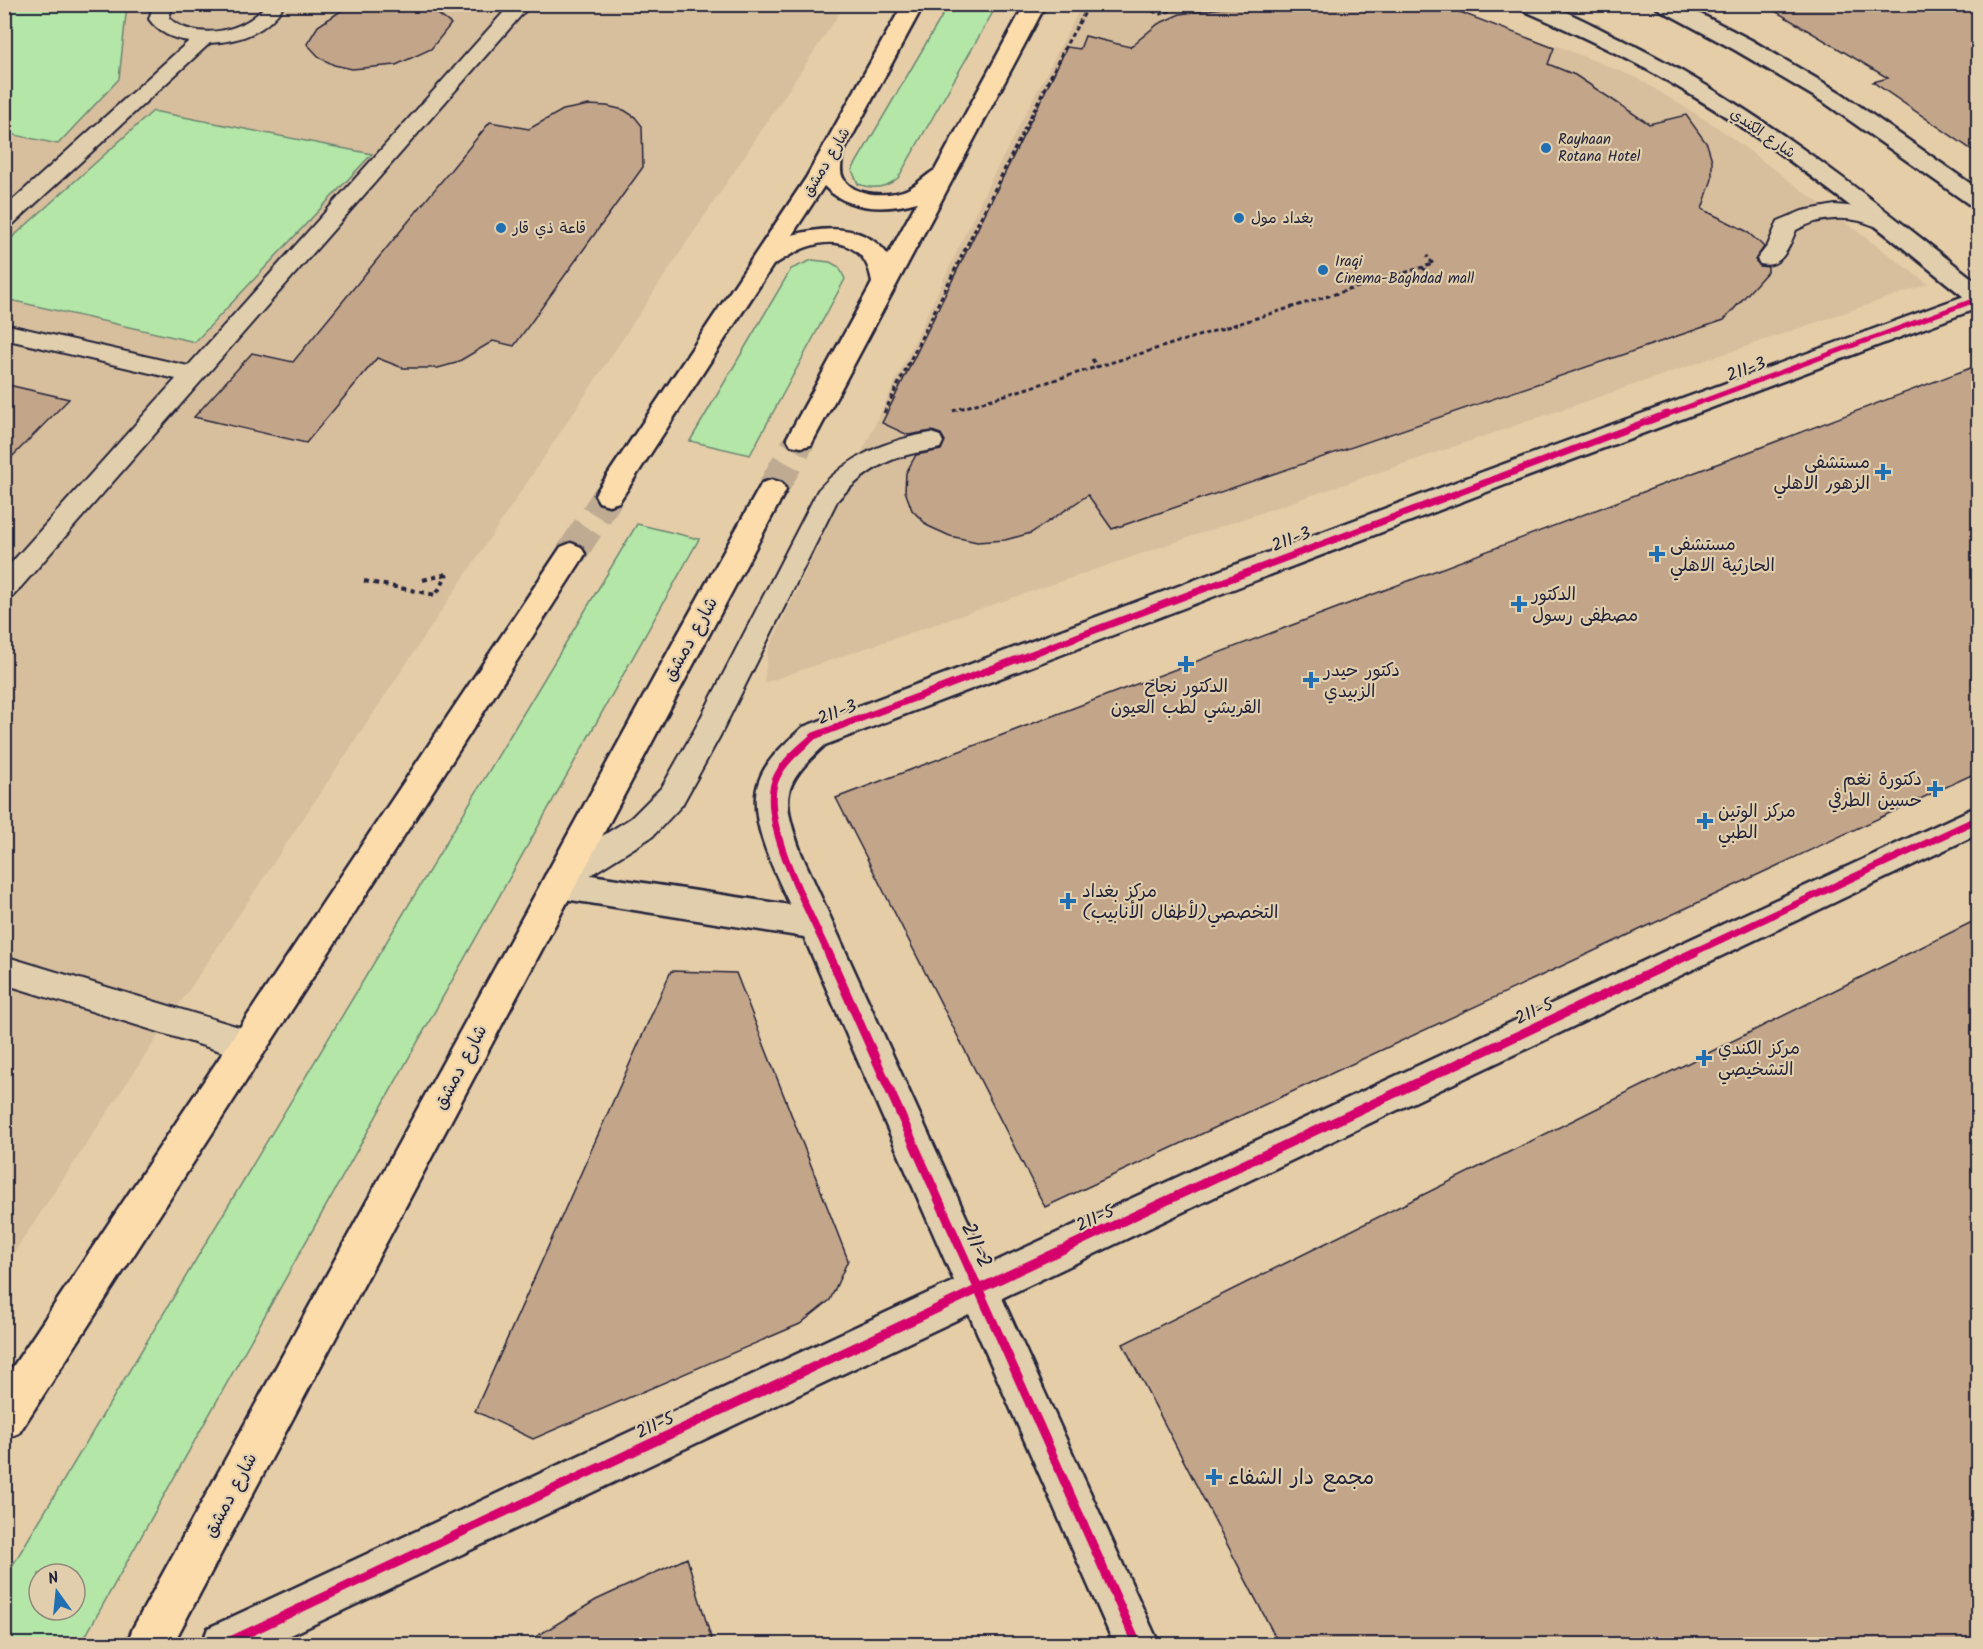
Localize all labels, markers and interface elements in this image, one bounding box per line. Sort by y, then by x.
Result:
street label: شارع الكندي [1725,102,1800,165]
street label: شارع دمشق [797,123,857,202]
place label: Rayhaan Rotana Hotel [1558,128,1641,169]
marker: Rayhaan Rotana Hotel [1539,141,1553,155]
place label: بغداد مول [1251,207,1314,231]
marker: بغداد مول [1232,211,1246,225]
place label: قاعة ذي قار [512,217,586,241]
marker: قاعة ذي قار [494,221,508,235]
place label: Iraqi Cinema-Baghdad mall [1335,250,1475,291]
marker: Iraqi Cinema-Baghdad mall [1316,263,1330,277]
street label: 211-3 [1723,350,1770,391]
place label: مستشفى الزهور الاهلي [1774,449,1870,499]
marker: مستشفى الزهور الاهلي [1874,463,1892,481]
street label: 211-3 [1268,520,1316,561]
place label: مستشفى الحارثية الاهلي [1670,531,1775,581]
marker: مستشفى الحارثية الاهلي [1648,545,1666,563]
place label: الدكتور مصطفى رسول [1530,581,1638,631]
street label: شارع دمشق [656,592,726,687]
marker: الدكتور مصطفى رسول [1510,595,1528,613]
marker: الدكتور نجاح القريشي لطب العيون [1177,655,1195,673]
place label: دكتور حيدر الزبيدي [1322,657,1400,707]
marker: دكتور حيدر الزبيدي [1302,671,1320,689]
place label: الدكتور نجاح القريشي لطب العيون [1111,673,1261,723]
street label: 211-3 [814,693,862,734]
place label: دكتورة نغم حسين الطرفي [1828,766,1922,816]
marker: دكتورة نغم حسين الطرفي [1926,780,1944,798]
place label: مركز الوتين الطبي [1718,798,1796,848]
marker: مركز الوتين الطبي [1696,812,1714,830]
place label: مركز بغداد التخصصي(لأطفال الأنابيب) [1082,878,1278,928]
marker: مركز بغداد التخصصي(لأطفال الأنابيب) [1059,892,1077,910]
street label: 211-5 [1511,990,1560,1034]
street label: شارع دمشق [427,1020,496,1115]
place label: مركز الكندي التشخيصي [1718,1035,1800,1085]
marker: مركز الكندي التشخيصي [1695,1049,1713,1067]
street label: 211-5 [1072,1197,1121,1241]
street label: 211-2 [951,1217,1000,1274]
street label: 211-5 [632,1404,681,1448]
street label: شارع دمشق [197,1448,266,1543]
place label: مجمع دار الشفاء [1228,1462,1374,1495]
marker: مجمع دار الشفاء [1205,1468,1223,1486]
north arrow [27,1562,87,1622]
text: N [45,1566,62,1592]

